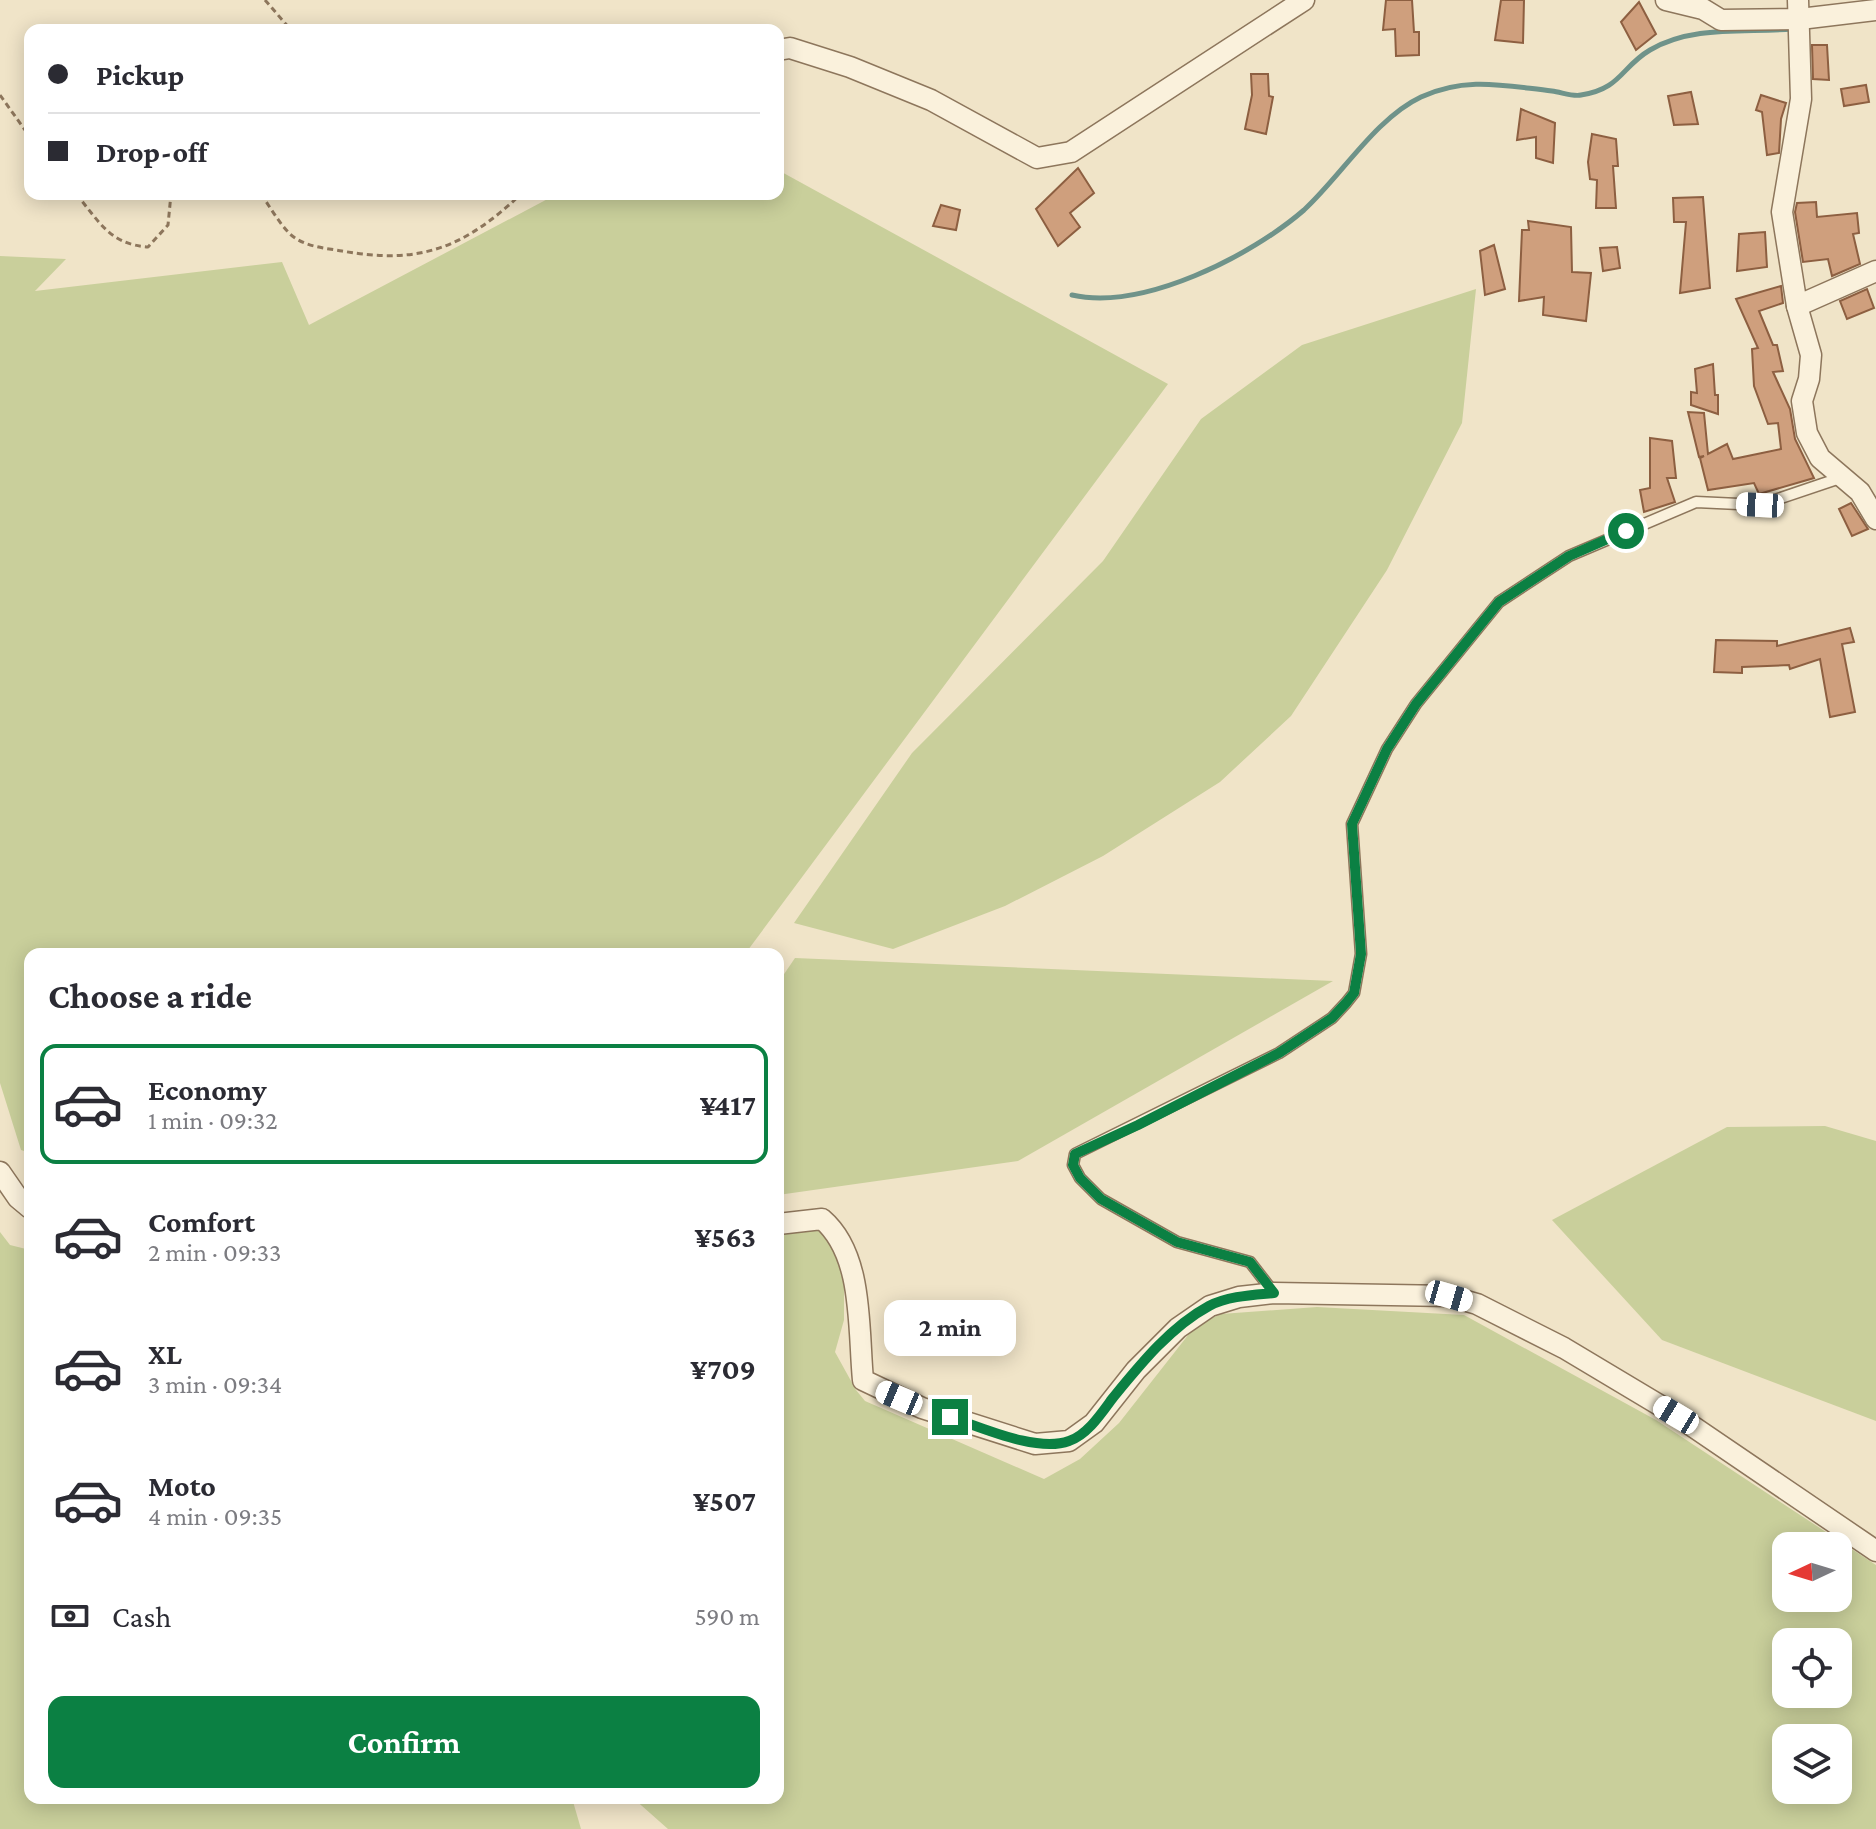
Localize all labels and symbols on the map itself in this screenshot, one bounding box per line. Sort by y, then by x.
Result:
car [1735,492,1785,518]
route start [1608,513,1644,549]
car [1423,1278,1475,1314]
callout: 2 min [884,1301,1016,1357]
car [872,1378,926,1418]
car [1649,1392,1703,1438]
route end [932,1399,968,1435]
north arrow [1772,1532,1852,1612]

